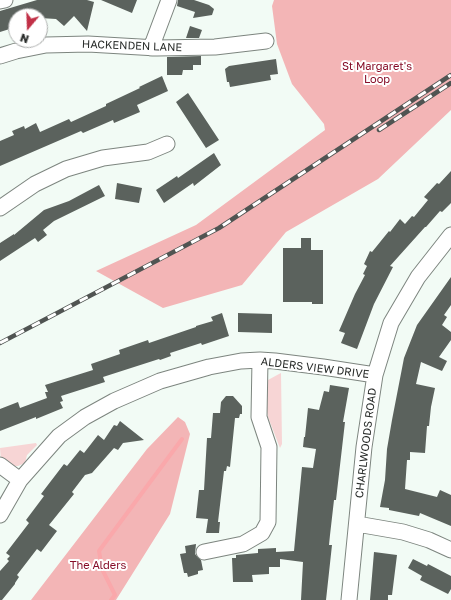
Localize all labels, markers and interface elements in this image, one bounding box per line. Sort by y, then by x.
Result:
north arrow [8,8,48,48]
text: N [18,31,30,46]
street label: HACKENDEN LANE [82,38,182,54]
park label: St Margaret's Loop [342,60,412,86]
street label: ALDERS VIEW DRIVE [260,355,370,381]
street label: CHARLWOODS ROAD [353,387,379,499]
park label: The Alders [70,559,126,573]

